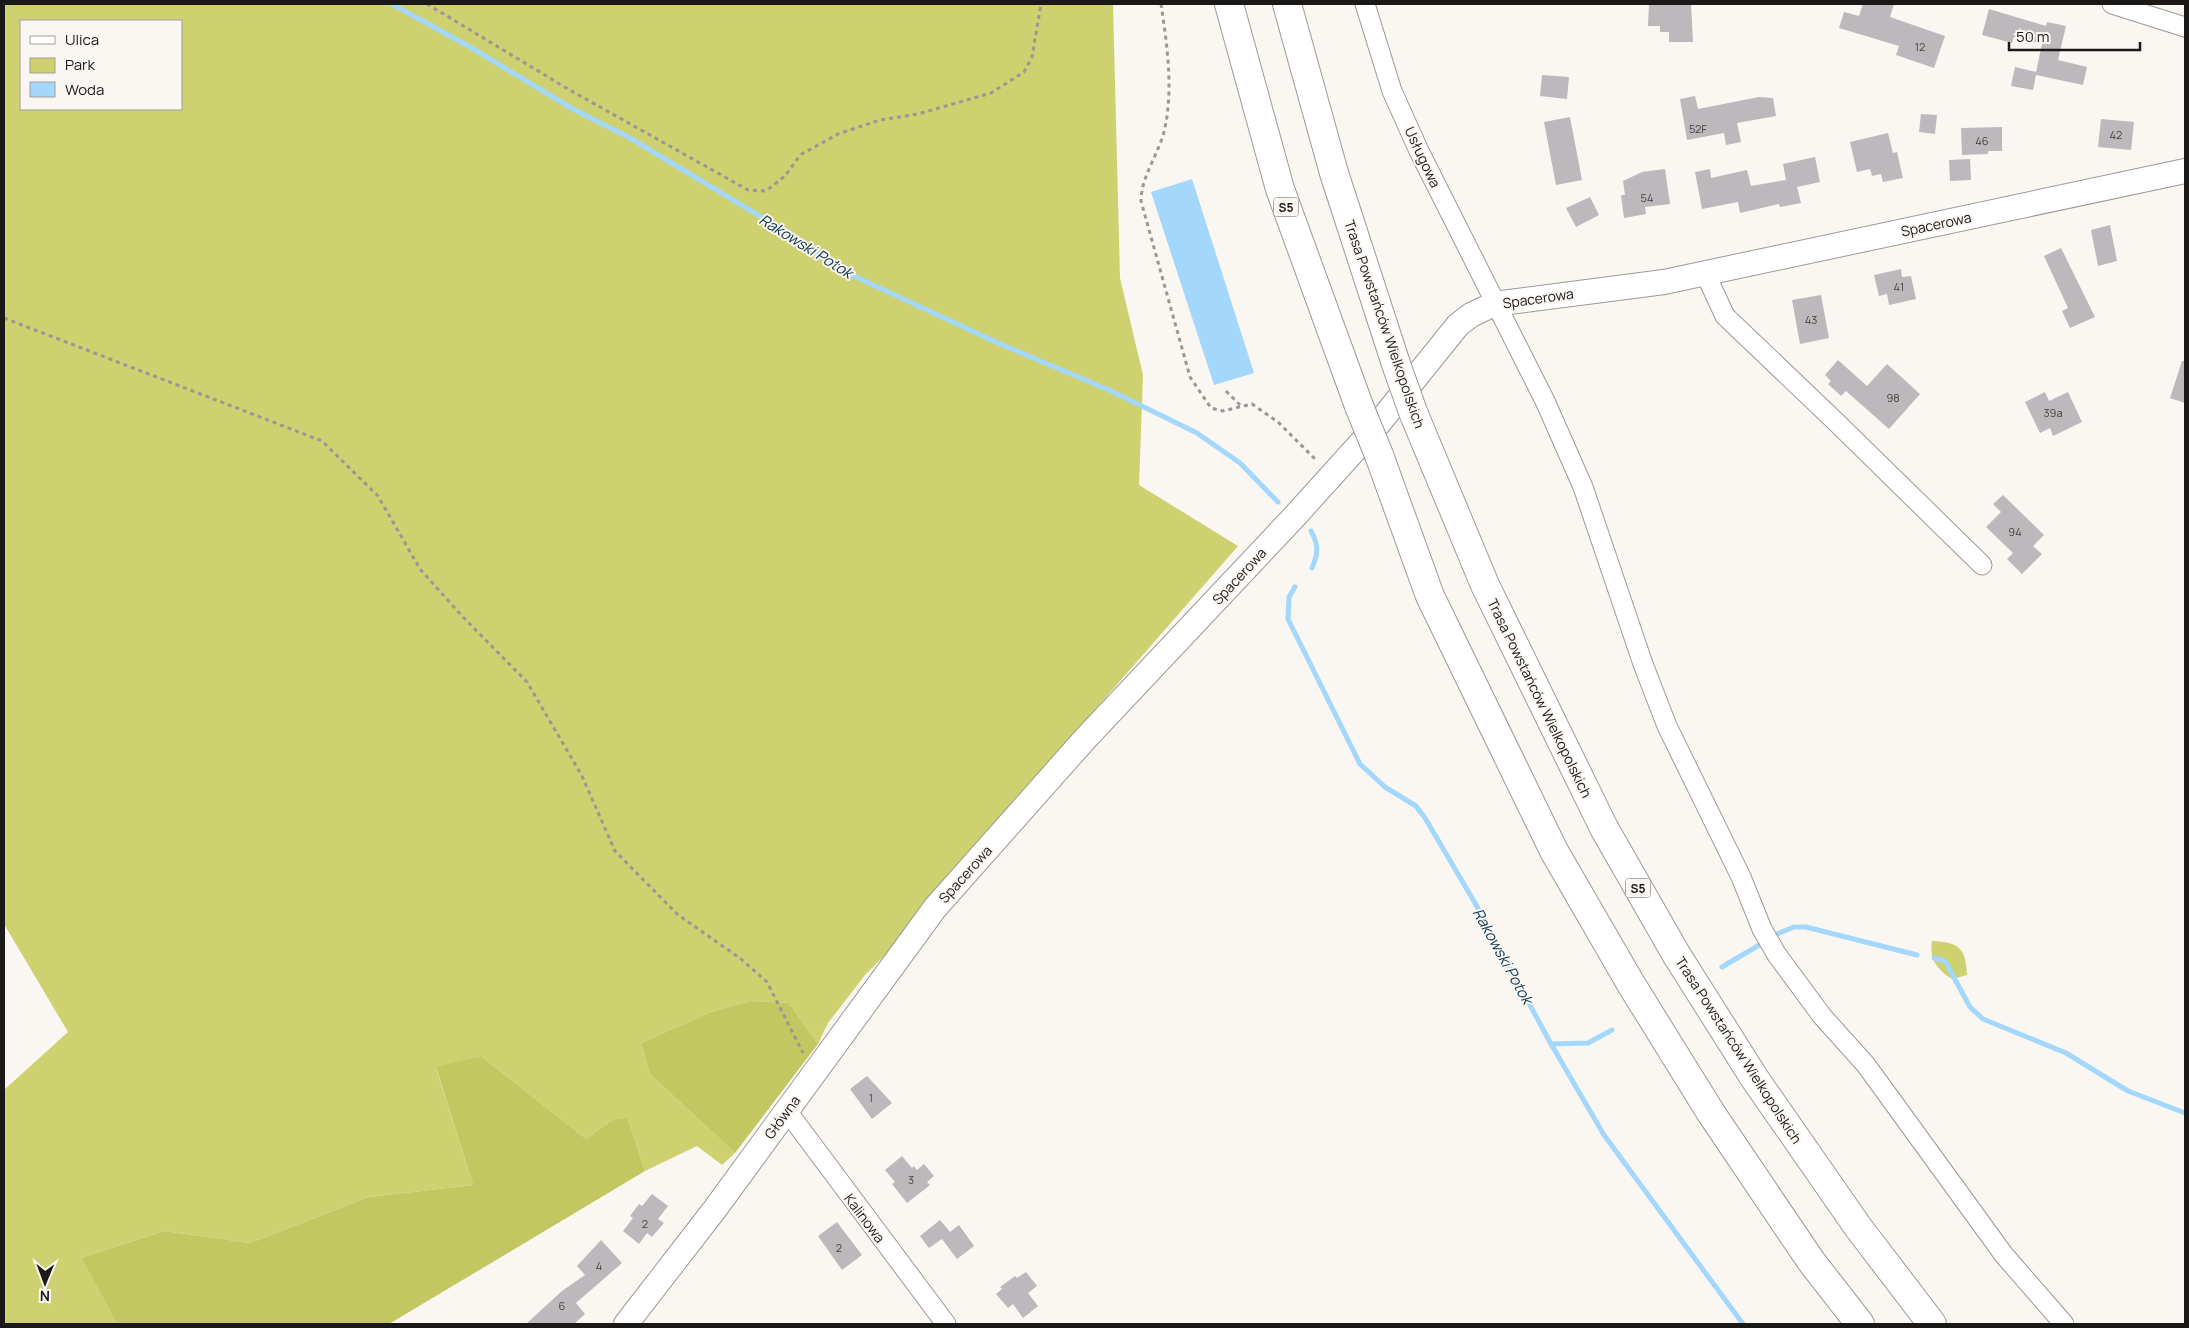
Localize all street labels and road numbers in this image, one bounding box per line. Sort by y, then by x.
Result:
street label: Usługowa [1401,123,1445,191]
road number: S5 [1274,198,1298,216]
street label: Spacerowa [1899,207,1973,241]
street label: Trasa Powstańców Wielkopolskich [1340,217,1430,431]
street label: Spacerowa [1501,284,1575,312]
street label: Spacerowa [1208,543,1270,609]
street label: Trasa Powstańców Wielkopolskich [1483,595,1597,801]
street label: Spacerowa [934,841,996,907]
road number: S5 [1626,878,1650,898]
street label: Trasa Powstańców Wielkopolskich [1671,953,1807,1147]
street label: Główna [760,1091,804,1143]
street label: Kalinowa [840,1190,890,1246]

